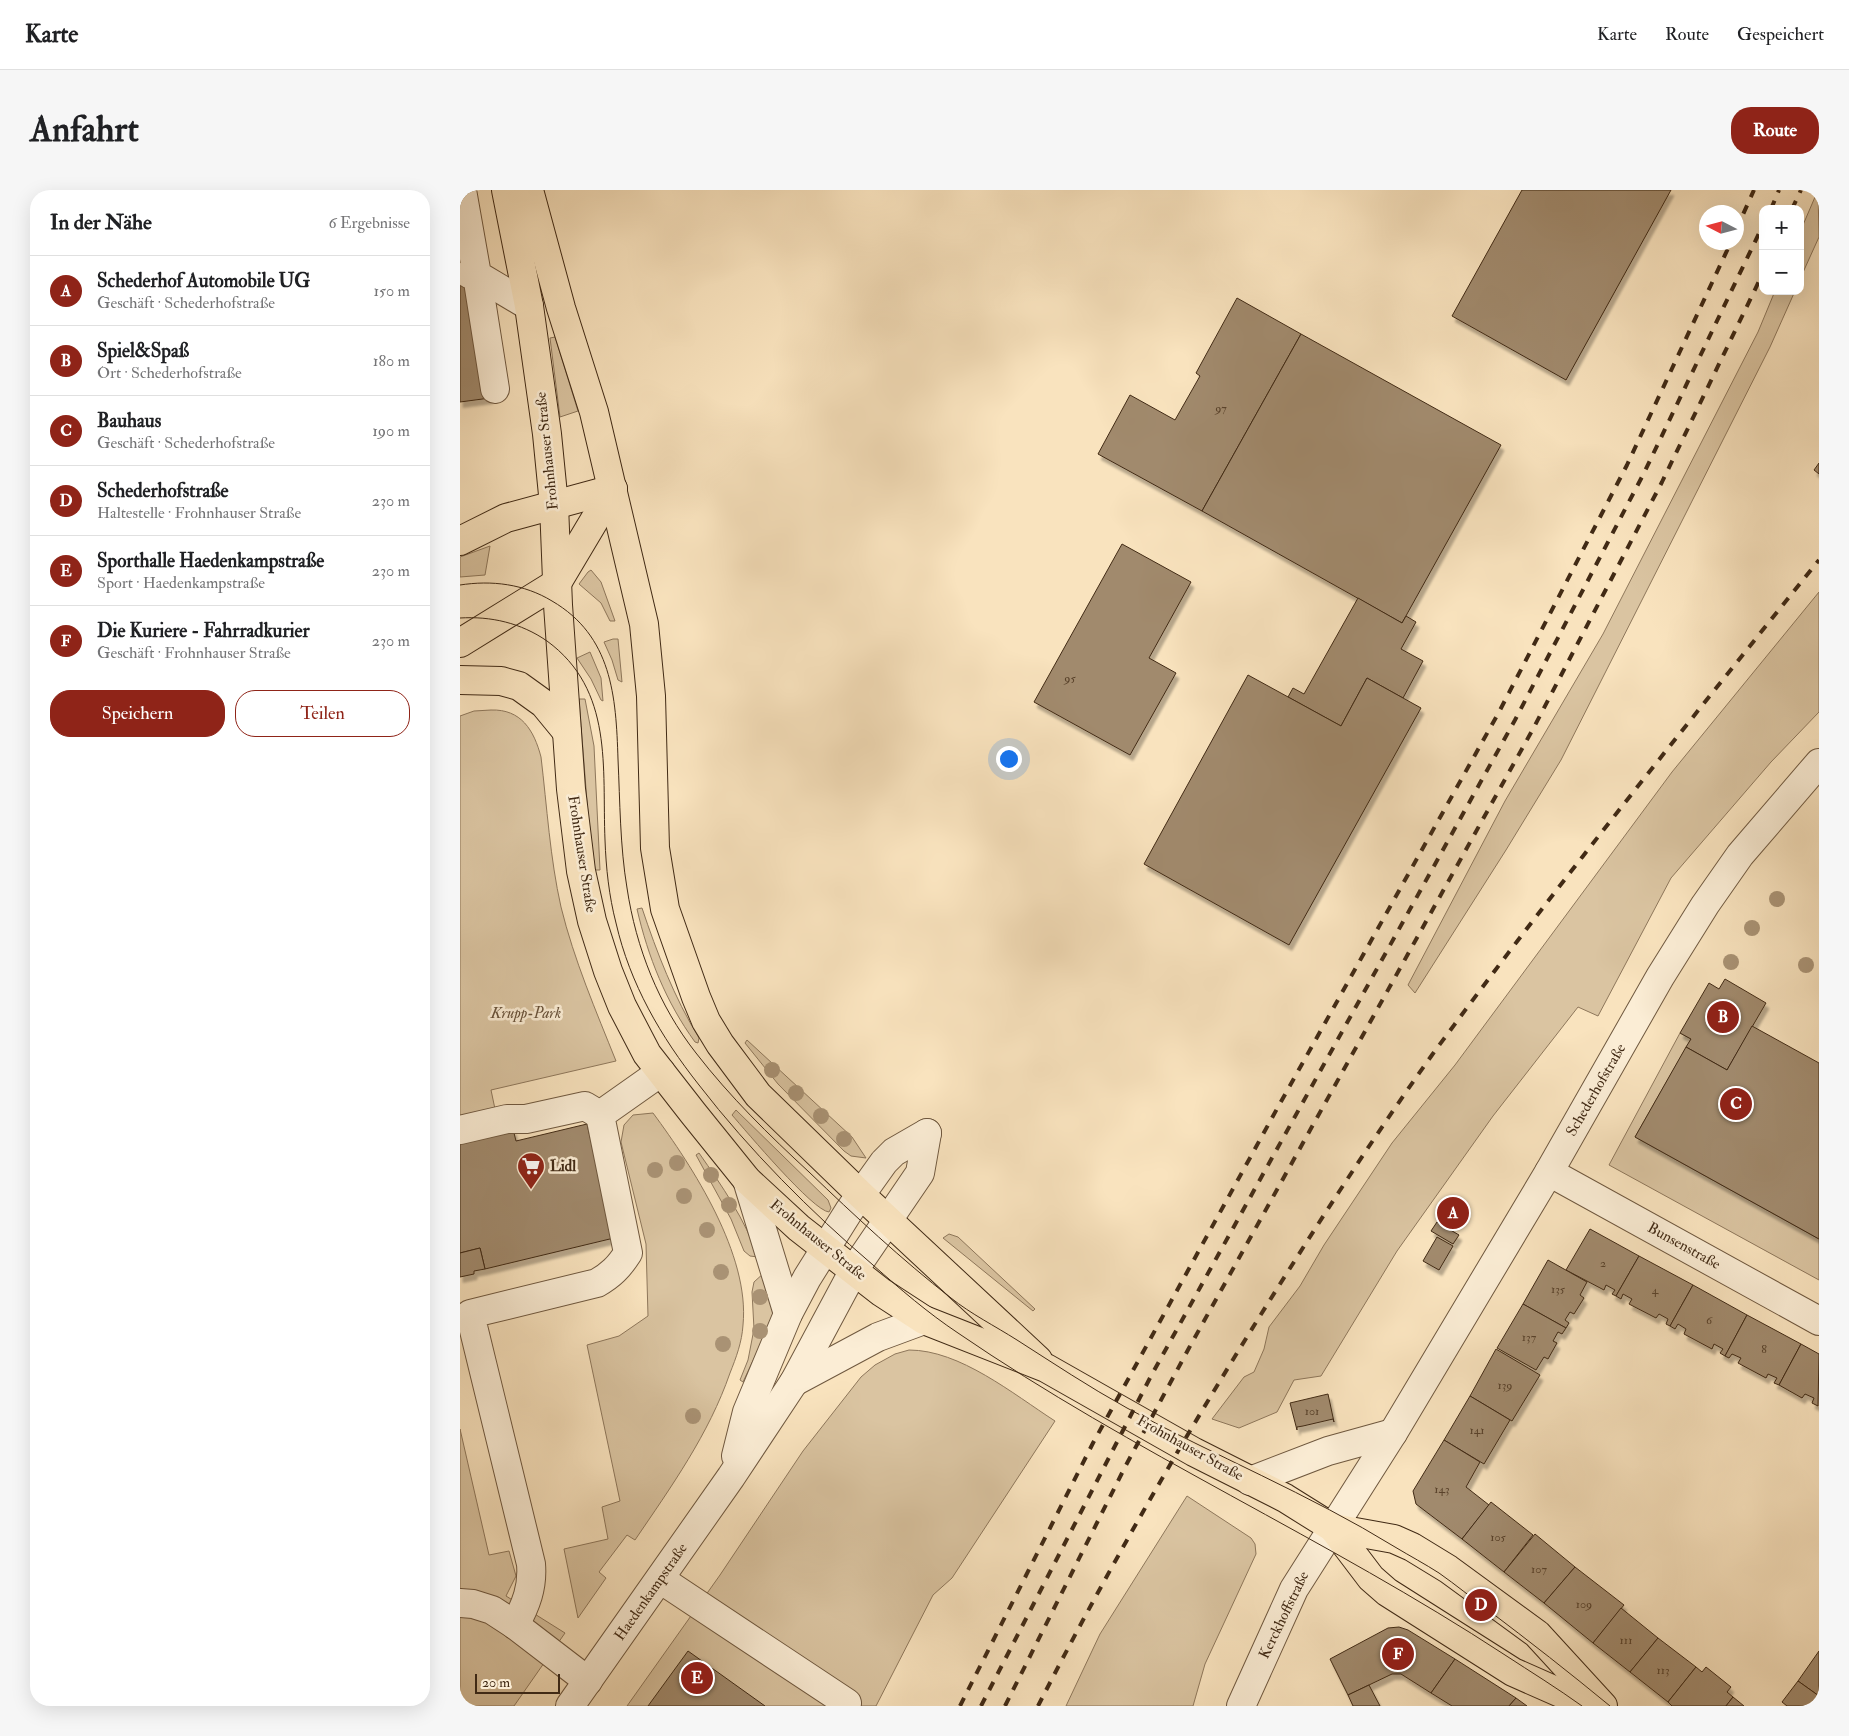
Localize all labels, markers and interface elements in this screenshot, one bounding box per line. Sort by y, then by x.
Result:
text: Karte [25,19,78,50]
text: Karte [1597,23,1637,46]
text: Route [1665,23,1709,46]
text: Gespeichert [1737,23,1824,46]
button: Route [1731,107,1819,154]
text: Anfahrt [30,108,139,152]
north arrow [1699,205,1744,250]
map controls [1759,205,1804,295]
button: + [1759,205,1804,250]
text: In der Nähe [50,209,152,236]
text: 6 Ergebnisse [329,213,410,233]
button: − [1759,250,1804,295]
text: Schederhof Automobile UG [97,269,310,293]
text: A [61,281,71,301]
text: 150 m [373,281,410,301]
text: Geschäft · Schederhofstraße [97,293,275,313]
text: Spiel&Spaß [97,339,189,363]
text: B [61,351,71,371]
text: 180 m [373,351,410,371]
text: Ort · Schederhofstraße [97,363,242,383]
street label: Frohnhauser Straße [531,391,563,511]
house number: 97 [1214,401,1227,416]
text: Bauhaus [97,409,161,433]
text: C [60,421,72,441]
text: 190 m [372,421,410,441]
text: Geschäft · Schederhofstraße [97,433,275,453]
text: Schederhofstraße [97,479,228,503]
text: D [59,491,73,511]
text: 230 m [372,491,410,511]
text: Haltestelle · Frohnhauser Straße [97,503,301,523]
text: Sporthalle Haedenkampstraße [97,549,324,573]
text: E [60,561,72,581]
text: 230 m [372,561,410,581]
text: Sport · Haedenkampstraße [97,573,265,593]
text: Die Kuriere - Fahrradkurier [97,619,310,643]
text: F [61,631,71,651]
text: 230 m [372,631,410,651]
text: Geschäft · Frohnhauser Straße [97,643,291,663]
house number: 95 [1063,671,1076,686]
button: Speichern [50,690,225,737]
button: Teilen [235,690,410,737]
your location [996,746,1022,772]
street label: Frohnhauser Straße [563,794,601,914]
pin: B [1707,998,1739,1036]
park label: Krupp-Park [490,1004,561,1023]
street label: Schederhofstraße [1562,1040,1630,1140]
pin: C [1720,1085,1752,1123]
supermarket icon: Lidl [516,1151,546,1190]
place label: Lidl [550,1157,576,1176]
pin: A [1437,1194,1469,1232]
street label: Frohnhauser Straße [766,1195,870,1285]
street label: Bunsenstraße [1644,1218,1724,1274]
house number: 2 [1600,1256,1606,1271]
house number: 135 [1551,1282,1566,1297]
house number: 4 [1652,1283,1659,1298]
house number: 6 [1706,1313,1713,1328]
house number: 137 [1522,1330,1537,1345]
house number: 8 [1761,1342,1767,1357]
house number: 139 [1497,1378,1513,1393]
house number: 101 [1305,1404,1319,1419]
street label: Frohnhauser Straße [1134,1411,1246,1485]
house number: 141 [1469,1423,1485,1438]
house number: 143 [1434,1482,1450,1497]
house number: 105 [1490,1530,1507,1545]
street label: Haedenkampstraße [610,1540,692,1645]
house number: 107 [1531,1562,1547,1577]
street label: Kerckhoffstraße [1255,1568,1313,1662]
pin: D [1465,1586,1497,1624]
house number: 109 [1576,1597,1592,1612]
house number: 111 [1620,1633,1632,1648]
pin: F [1382,1635,1414,1673]
pin: E [681,1659,713,1697]
house number: 113 [1656,1663,1670,1678]
scale bar [475,1671,560,1694]
text: 20 m [482,1674,510,1691]

